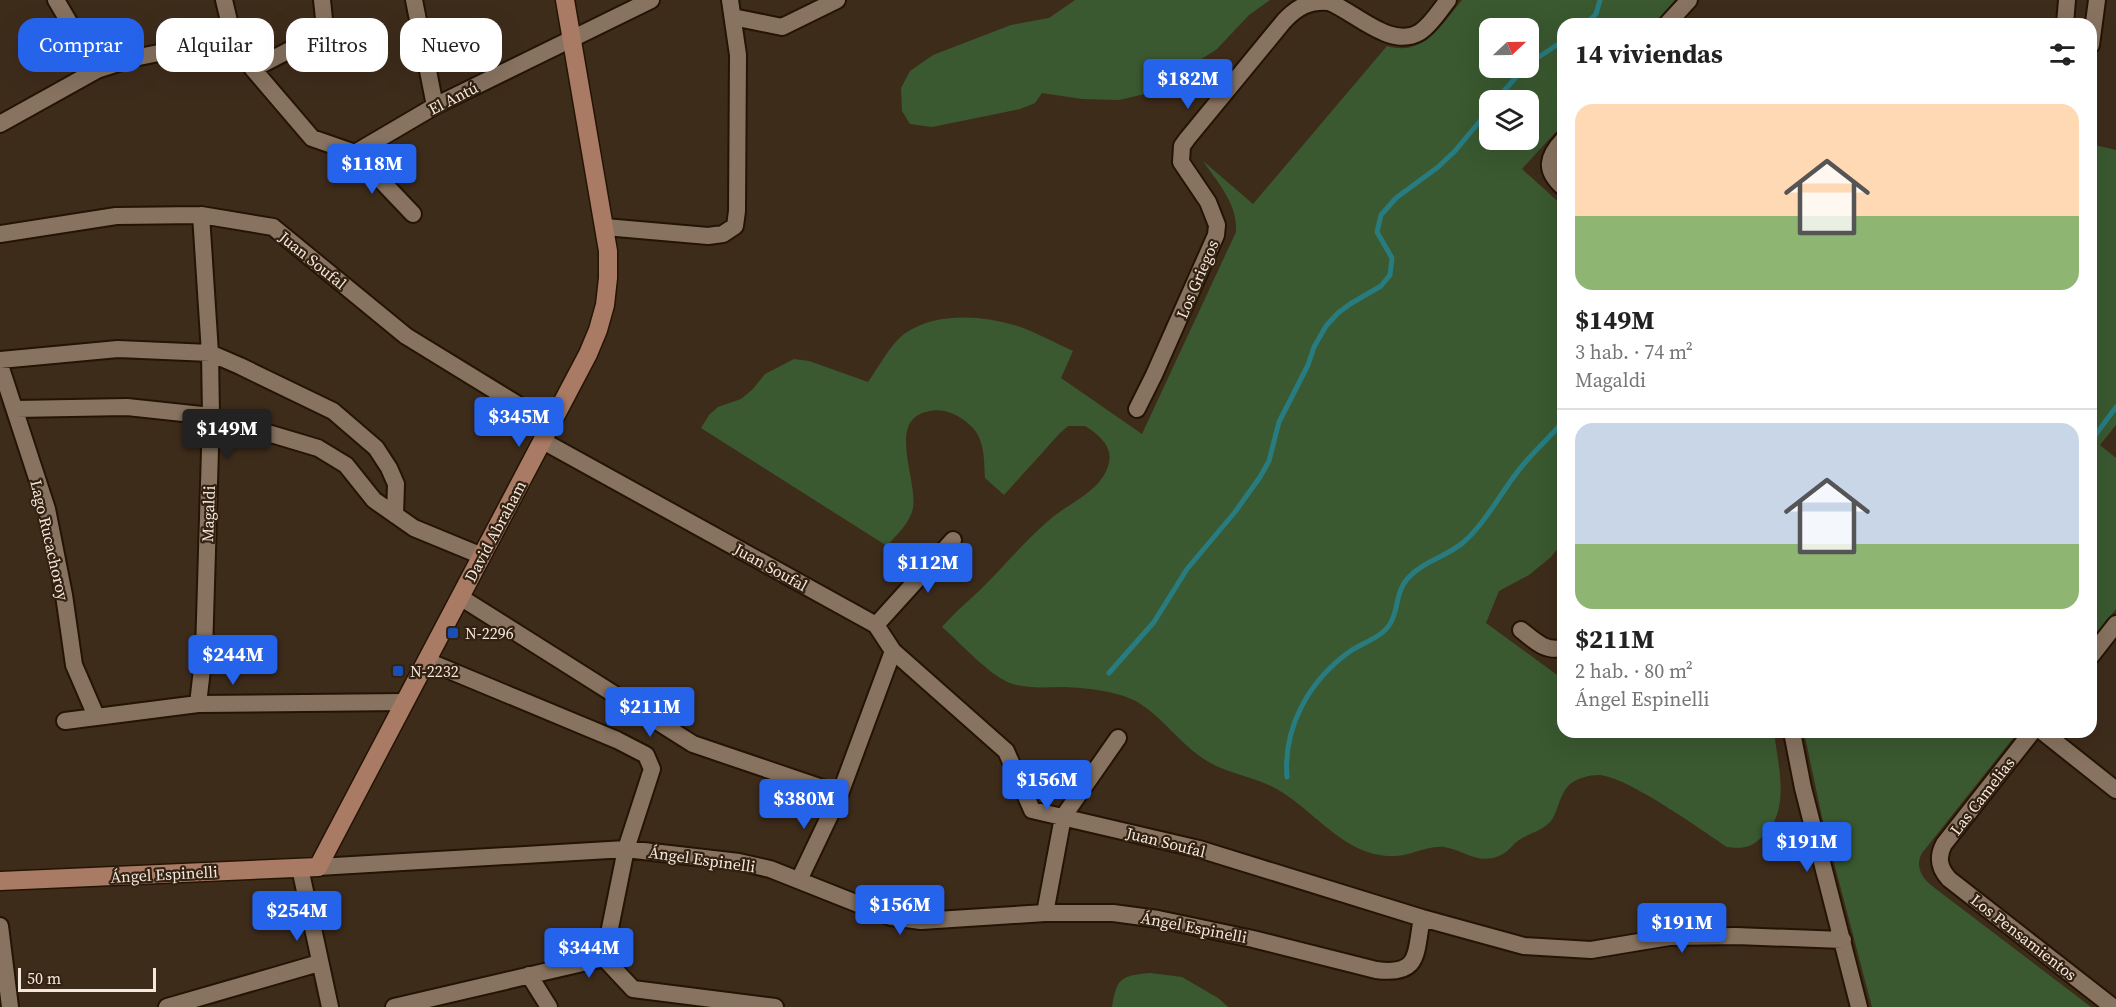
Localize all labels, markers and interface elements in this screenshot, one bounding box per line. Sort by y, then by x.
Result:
chip: Comprar [18,18,144,72]
chip: Alquilar [156,18,274,72]
chip: Filtros [286,18,388,72]
chip: Nuevo [400,18,502,72]
north arrow [1479,18,1539,78]
map controls [1479,18,1539,150]
text: 14 viviendas [1575,36,1723,72]
icon: filters [2046,38,2079,71]
pin: $182M [1146,59,1230,110]
text: $182M [1157,64,1219,92]
street label: El Antú [424,76,482,120]
button: layers [1479,90,1539,150]
icon: home [1773,143,1881,251]
pin: $118M [330,144,414,195]
text: $118M [341,149,403,177]
street label: Juan Soufal [274,225,352,294]
street label: Los Griegos [1171,236,1223,322]
text: $149M [1575,302,1655,338]
text: 3 hab. · 74 m² [1575,338,1693,366]
text: Magaldi [1575,366,1646,394]
pin: $345M [477,397,561,448]
text: $345M [488,402,550,430]
pin: $149M [185,409,269,460]
text: $149M [196,414,258,442]
icon: home [1773,462,1881,570]
street label: David Abraham [459,477,531,585]
street label: Lago Rucachoroy [25,478,75,603]
street label: Magaldi [196,485,220,543]
street label: Juan Soufal [729,537,812,596]
pin: $112M [886,543,970,594]
text: $112M [897,548,959,576]
text: $211M [1575,621,1655,657]
place label: N-2296 [465,622,514,644]
marker: N-2296 [446,626,460,640]
pin: $244M [191,635,275,686]
text: $244M [202,640,264,668]
text: 2 hab. · 80 m² [1575,657,1693,685]
place label: N-2232 [410,660,459,682]
marker: N-2232 [391,664,405,678]
text: Ángel Espinelli [1575,685,1709,713]
pin: $211M [608,687,692,738]
text: $211M [619,692,681,720]
street label: Las Camelias [1945,752,2019,840]
pin: $156M [1005,760,1089,811]
text: $156M [1016,765,1078,793]
pin: $380M [762,779,846,830]
text: $380M [773,784,835,812]
street label: Juan Soufal [1123,821,1208,863]
pin: $191M [1765,822,1849,873]
text: $191M [1776,827,1838,855]
street label: Ángel Espinelli [647,841,757,877]
street label: Ángel Espinelli [110,860,218,888]
pin: $156M [858,885,942,936]
street label: Los Pensamientos [1966,889,2082,985]
text: $156M [869,890,931,918]
pin: $254M [255,891,339,942]
text: $254M [266,896,328,924]
pin: $191M [1640,903,1724,954]
street label: Ángel Espinelli [1139,906,1249,948]
text: $191M [1651,908,1713,936]
pin: $344M [547,928,631,979]
text: $344M [558,933,620,961]
scale bar [18,965,156,992]
text: 50 m [27,967,61,989]

